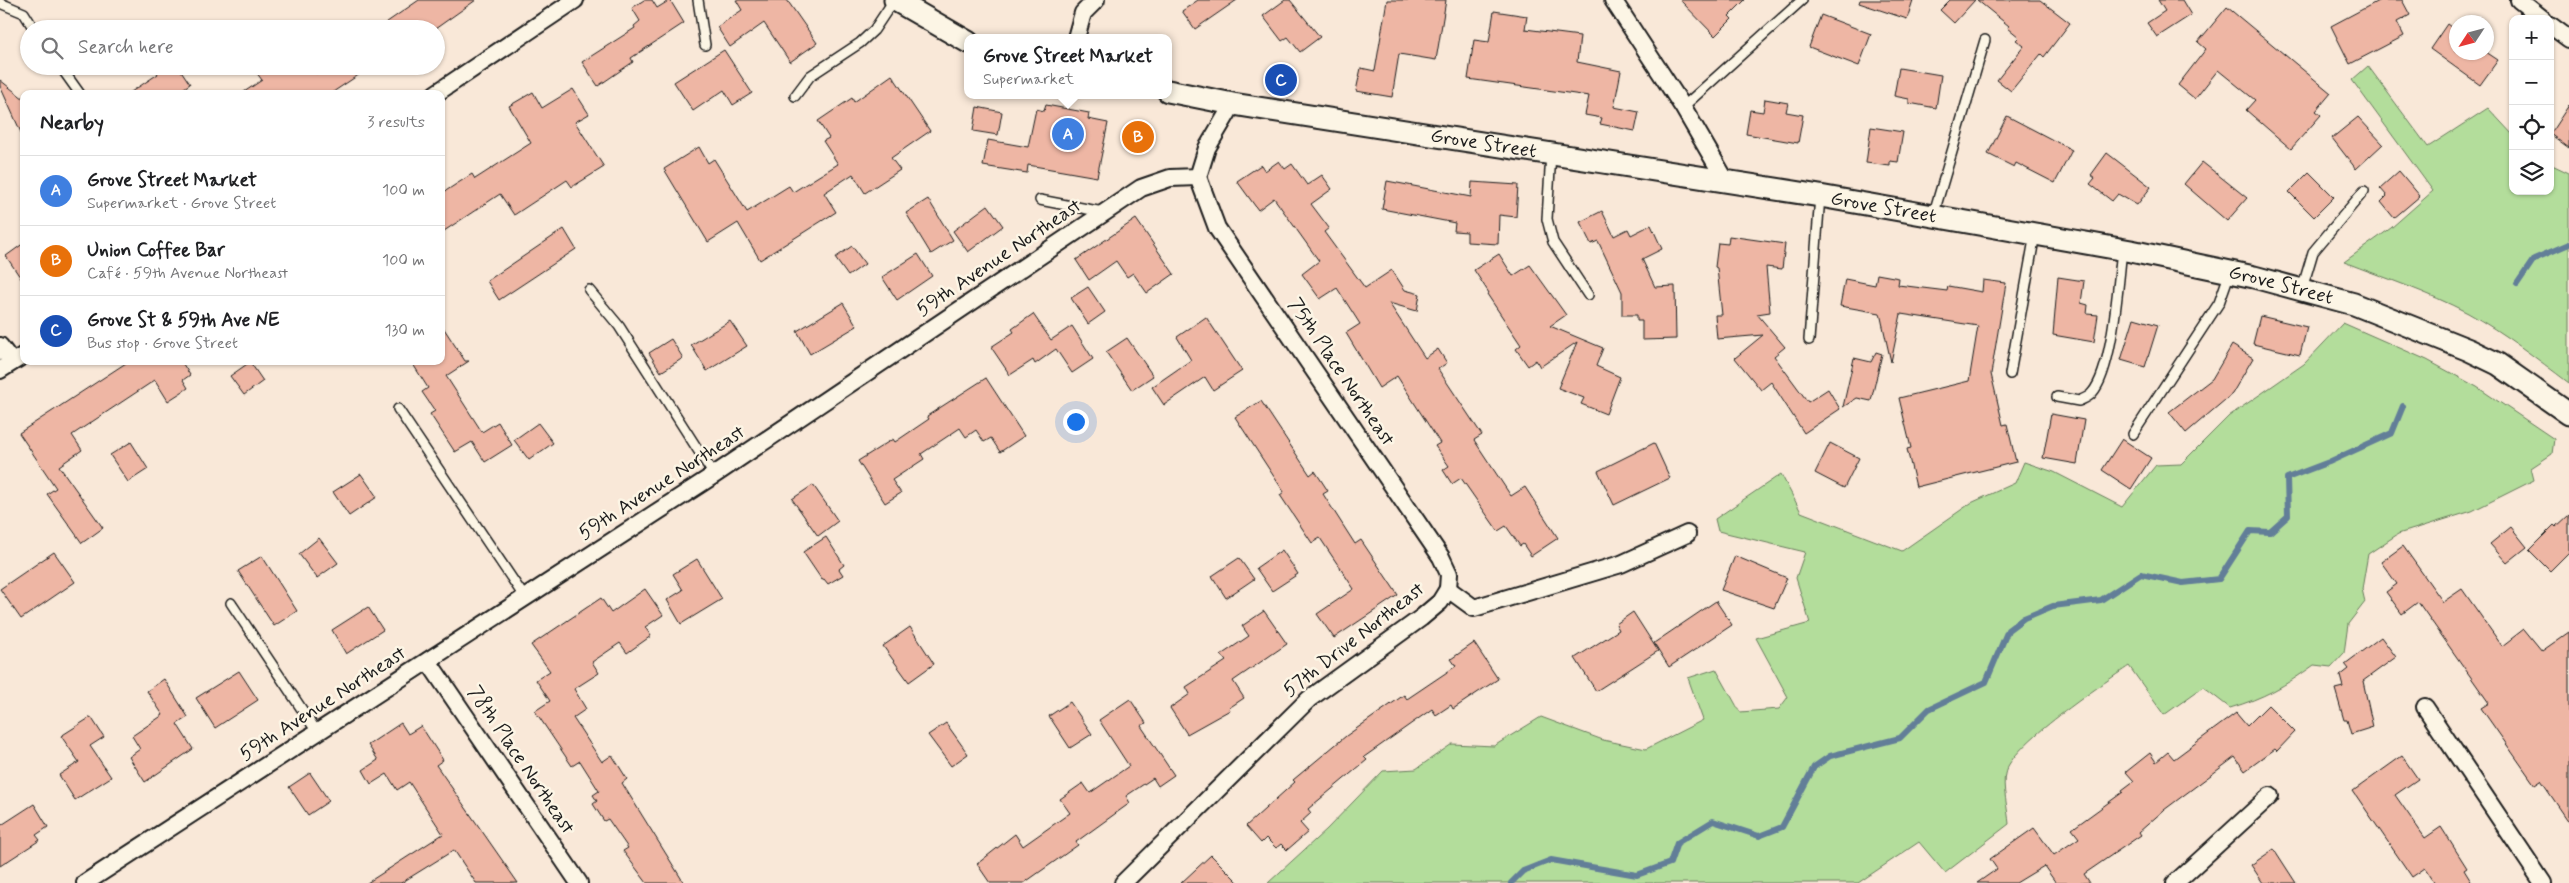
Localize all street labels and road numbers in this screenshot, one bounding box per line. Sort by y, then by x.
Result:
street label: Grove Street [1429,122,1539,165]
street label: Grove Street [1828,185,1939,230]
street label: 59th Avenue Northeast [911,193,1087,323]
street label: Grove Street [2226,259,2336,311]
street label: 75th Place Northeast [1281,293,1401,452]
street label: 59th Avenue Northeast [573,419,751,547]
street label: 57th Drive Northeast [1278,576,1431,704]
street label: 59th Avenue Northeast [234,640,412,768]
street label: 78th Place Northeast [461,680,581,840]

